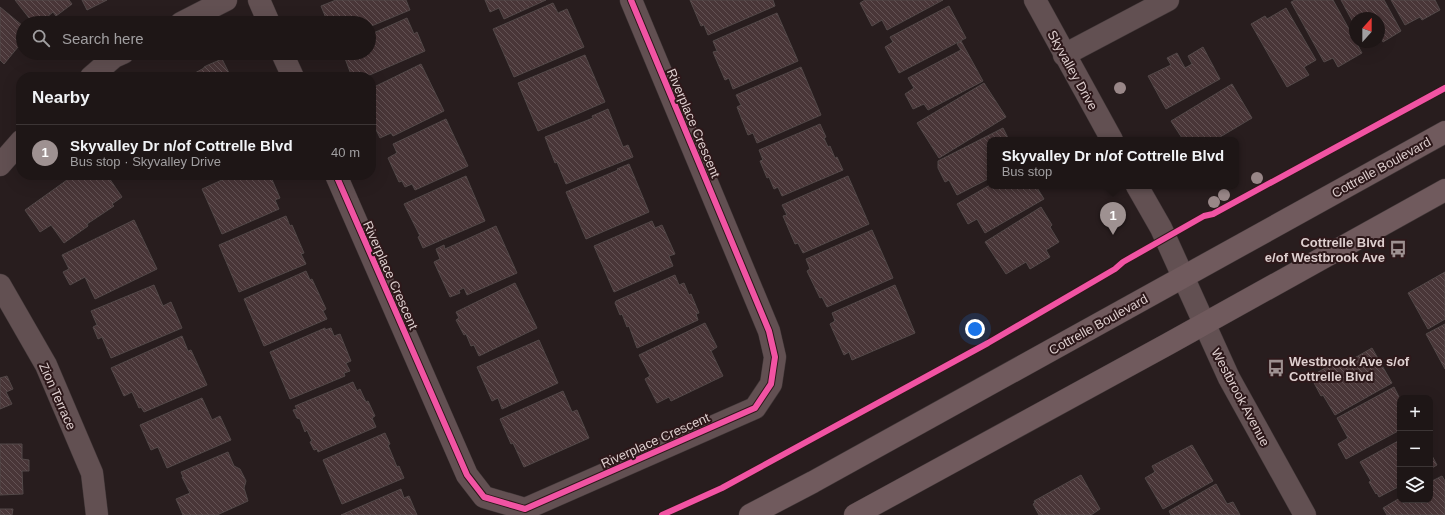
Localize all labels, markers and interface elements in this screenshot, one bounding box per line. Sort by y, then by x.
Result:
north arrow [1349,12,1385,48]
search box [16,16,376,60]
icon: search [30,27,52,49]
street label: Skyvalley Drive [1044,28,1101,113]
text: Search here [62,30,144,47]
street label: Riverplace Crescent [664,66,723,180]
text: Nearby [32,88,90,107]
street label: Cottrelle Boulevard [1329,134,1433,201]
text: Skyvalley Dr n/of Cottrelle Blvd [70,137,293,154]
popup [987,137,1239,189]
text: 1 [41,145,49,160]
text: 40 m [331,145,360,160]
text: Skyvalley Dr n/of Cottrelle Blvd [1002,147,1224,164]
text: Bus stop · Skyvalley Drive [70,154,221,169]
text: Bus stop [1002,164,1052,179]
pin: 1 [1100,202,1126,235]
street label: Riverplace Crescent [360,219,421,332]
place label: Cottrelle Blvd e/of Westbrook Ave [1265,235,1385,265]
bus stop icon: Cottrelle Blvd e/of Westbrook Ave [1388,239,1408,259]
street label: Cottrelle Boulevard [1046,291,1150,358]
your location [965,319,985,339]
street label: Westbrook Avenue [1208,346,1273,449]
place label: Westbrook Ave s/of Cottrelle Blvd [1289,354,1410,384]
bus stop icon: Westbrook Ave s/of Cottrelle Blvd [1266,358,1286,378]
street label: Zion Terrace [36,360,79,432]
map controls [1397,395,1433,503]
button: + [1397,395,1433,431]
street label: Riverplace Crescent [599,410,712,471]
button: − [1397,431,1433,467]
button: layers [1397,467,1433,503]

